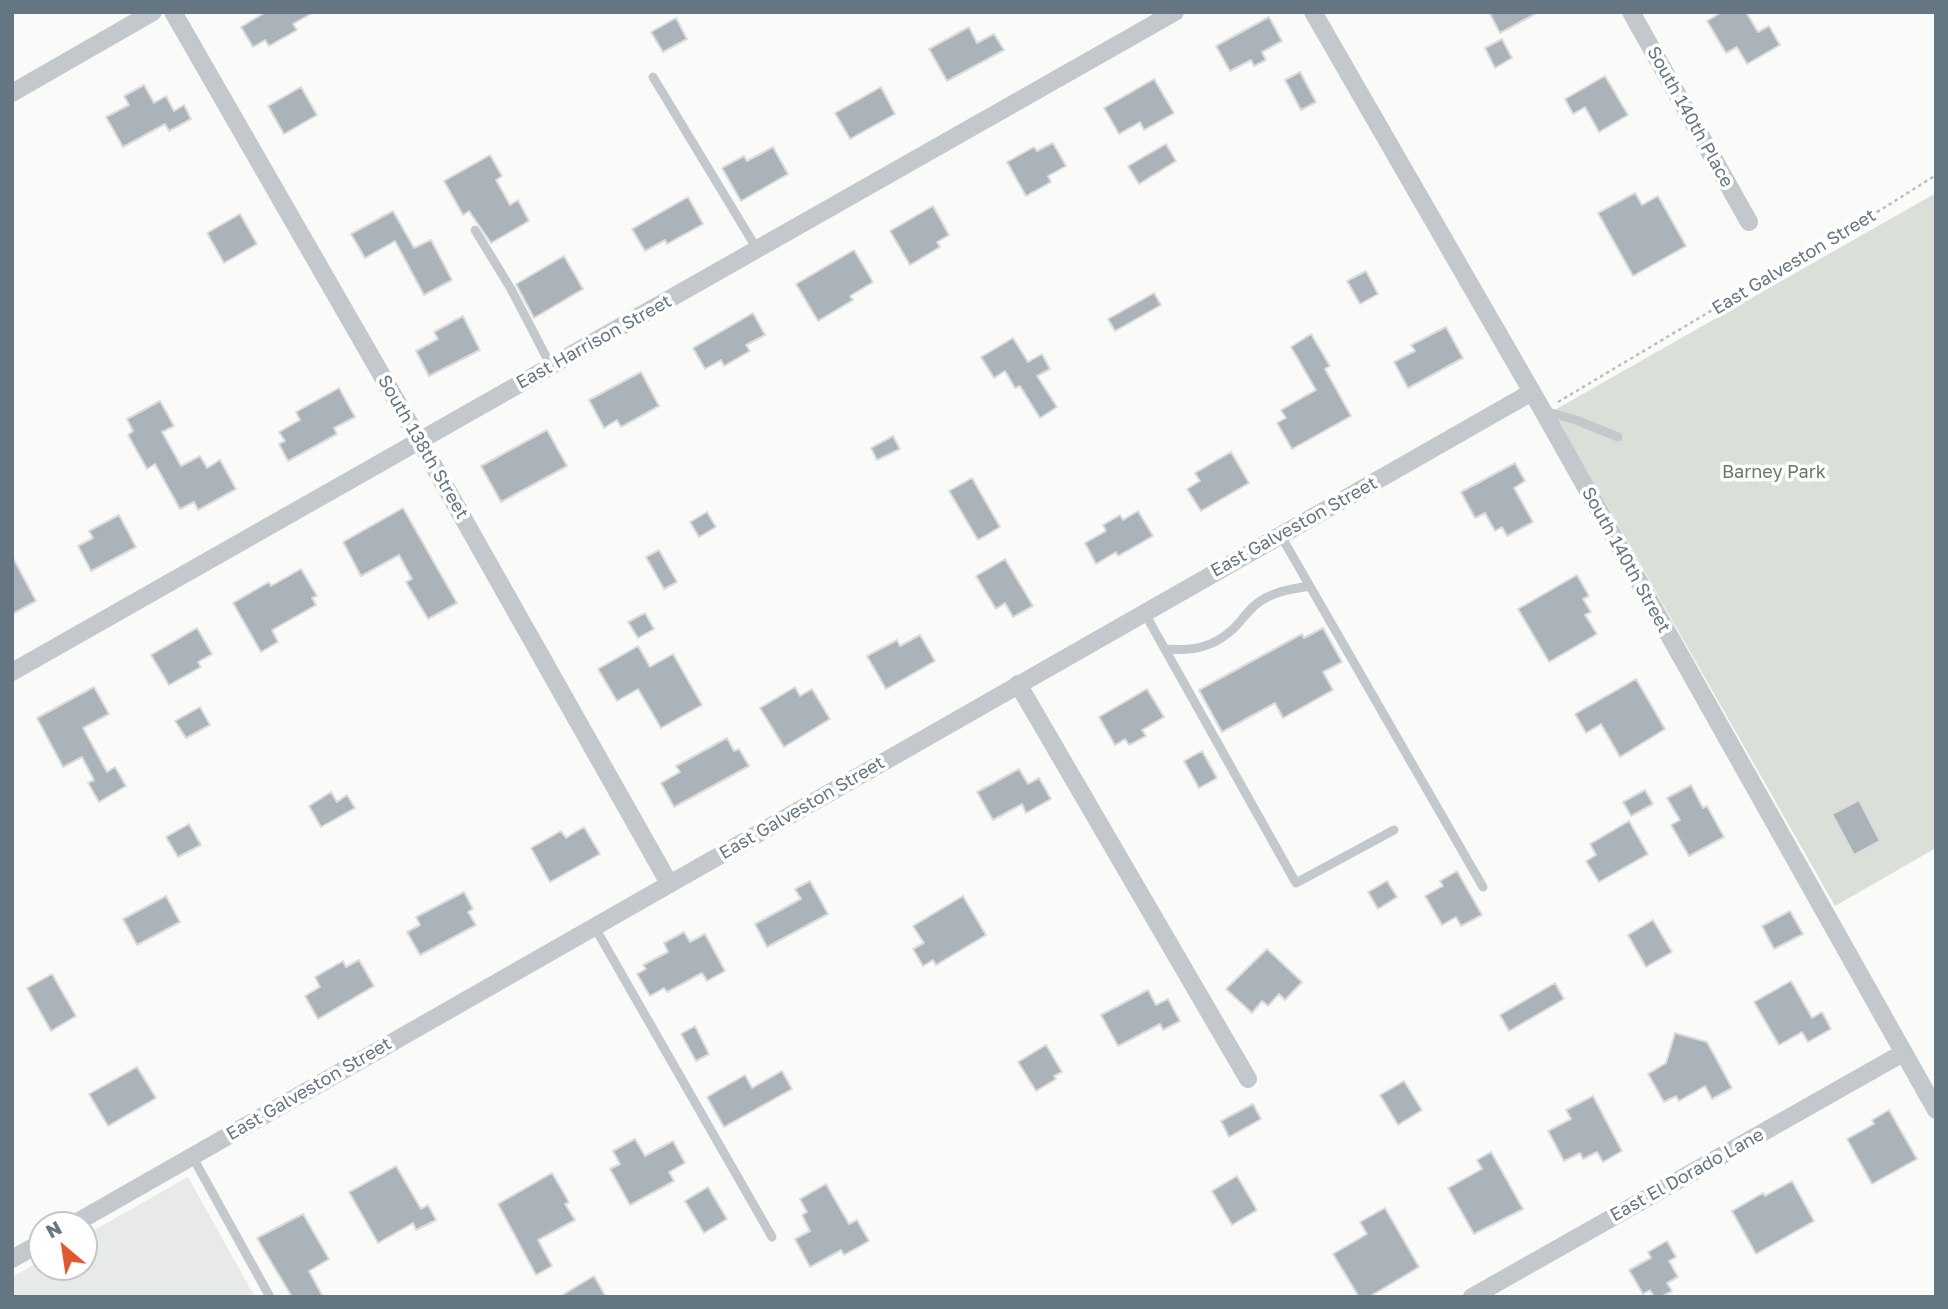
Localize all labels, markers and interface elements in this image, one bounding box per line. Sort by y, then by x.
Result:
street label: South 140th Place [1642,43,1738,191]
street label: East Galveston Street [1708,205,1880,319]
street label: East Harrison Street [513,290,675,394]
street label: South 138th Street [373,371,473,523]
park label: Barney Park [1722,461,1826,483]
street label: East Galveston Street [1207,472,1381,582]
street label: South 140th Street [1577,484,1675,636]
street label: East Galveston Street [716,752,888,864]
street label: East Galveston Street [223,1033,395,1145]
street label: East El Dorado Lane [1606,1124,1768,1226]
north arrow [28,1211,98,1281]
text: N [42,1215,65,1243]

